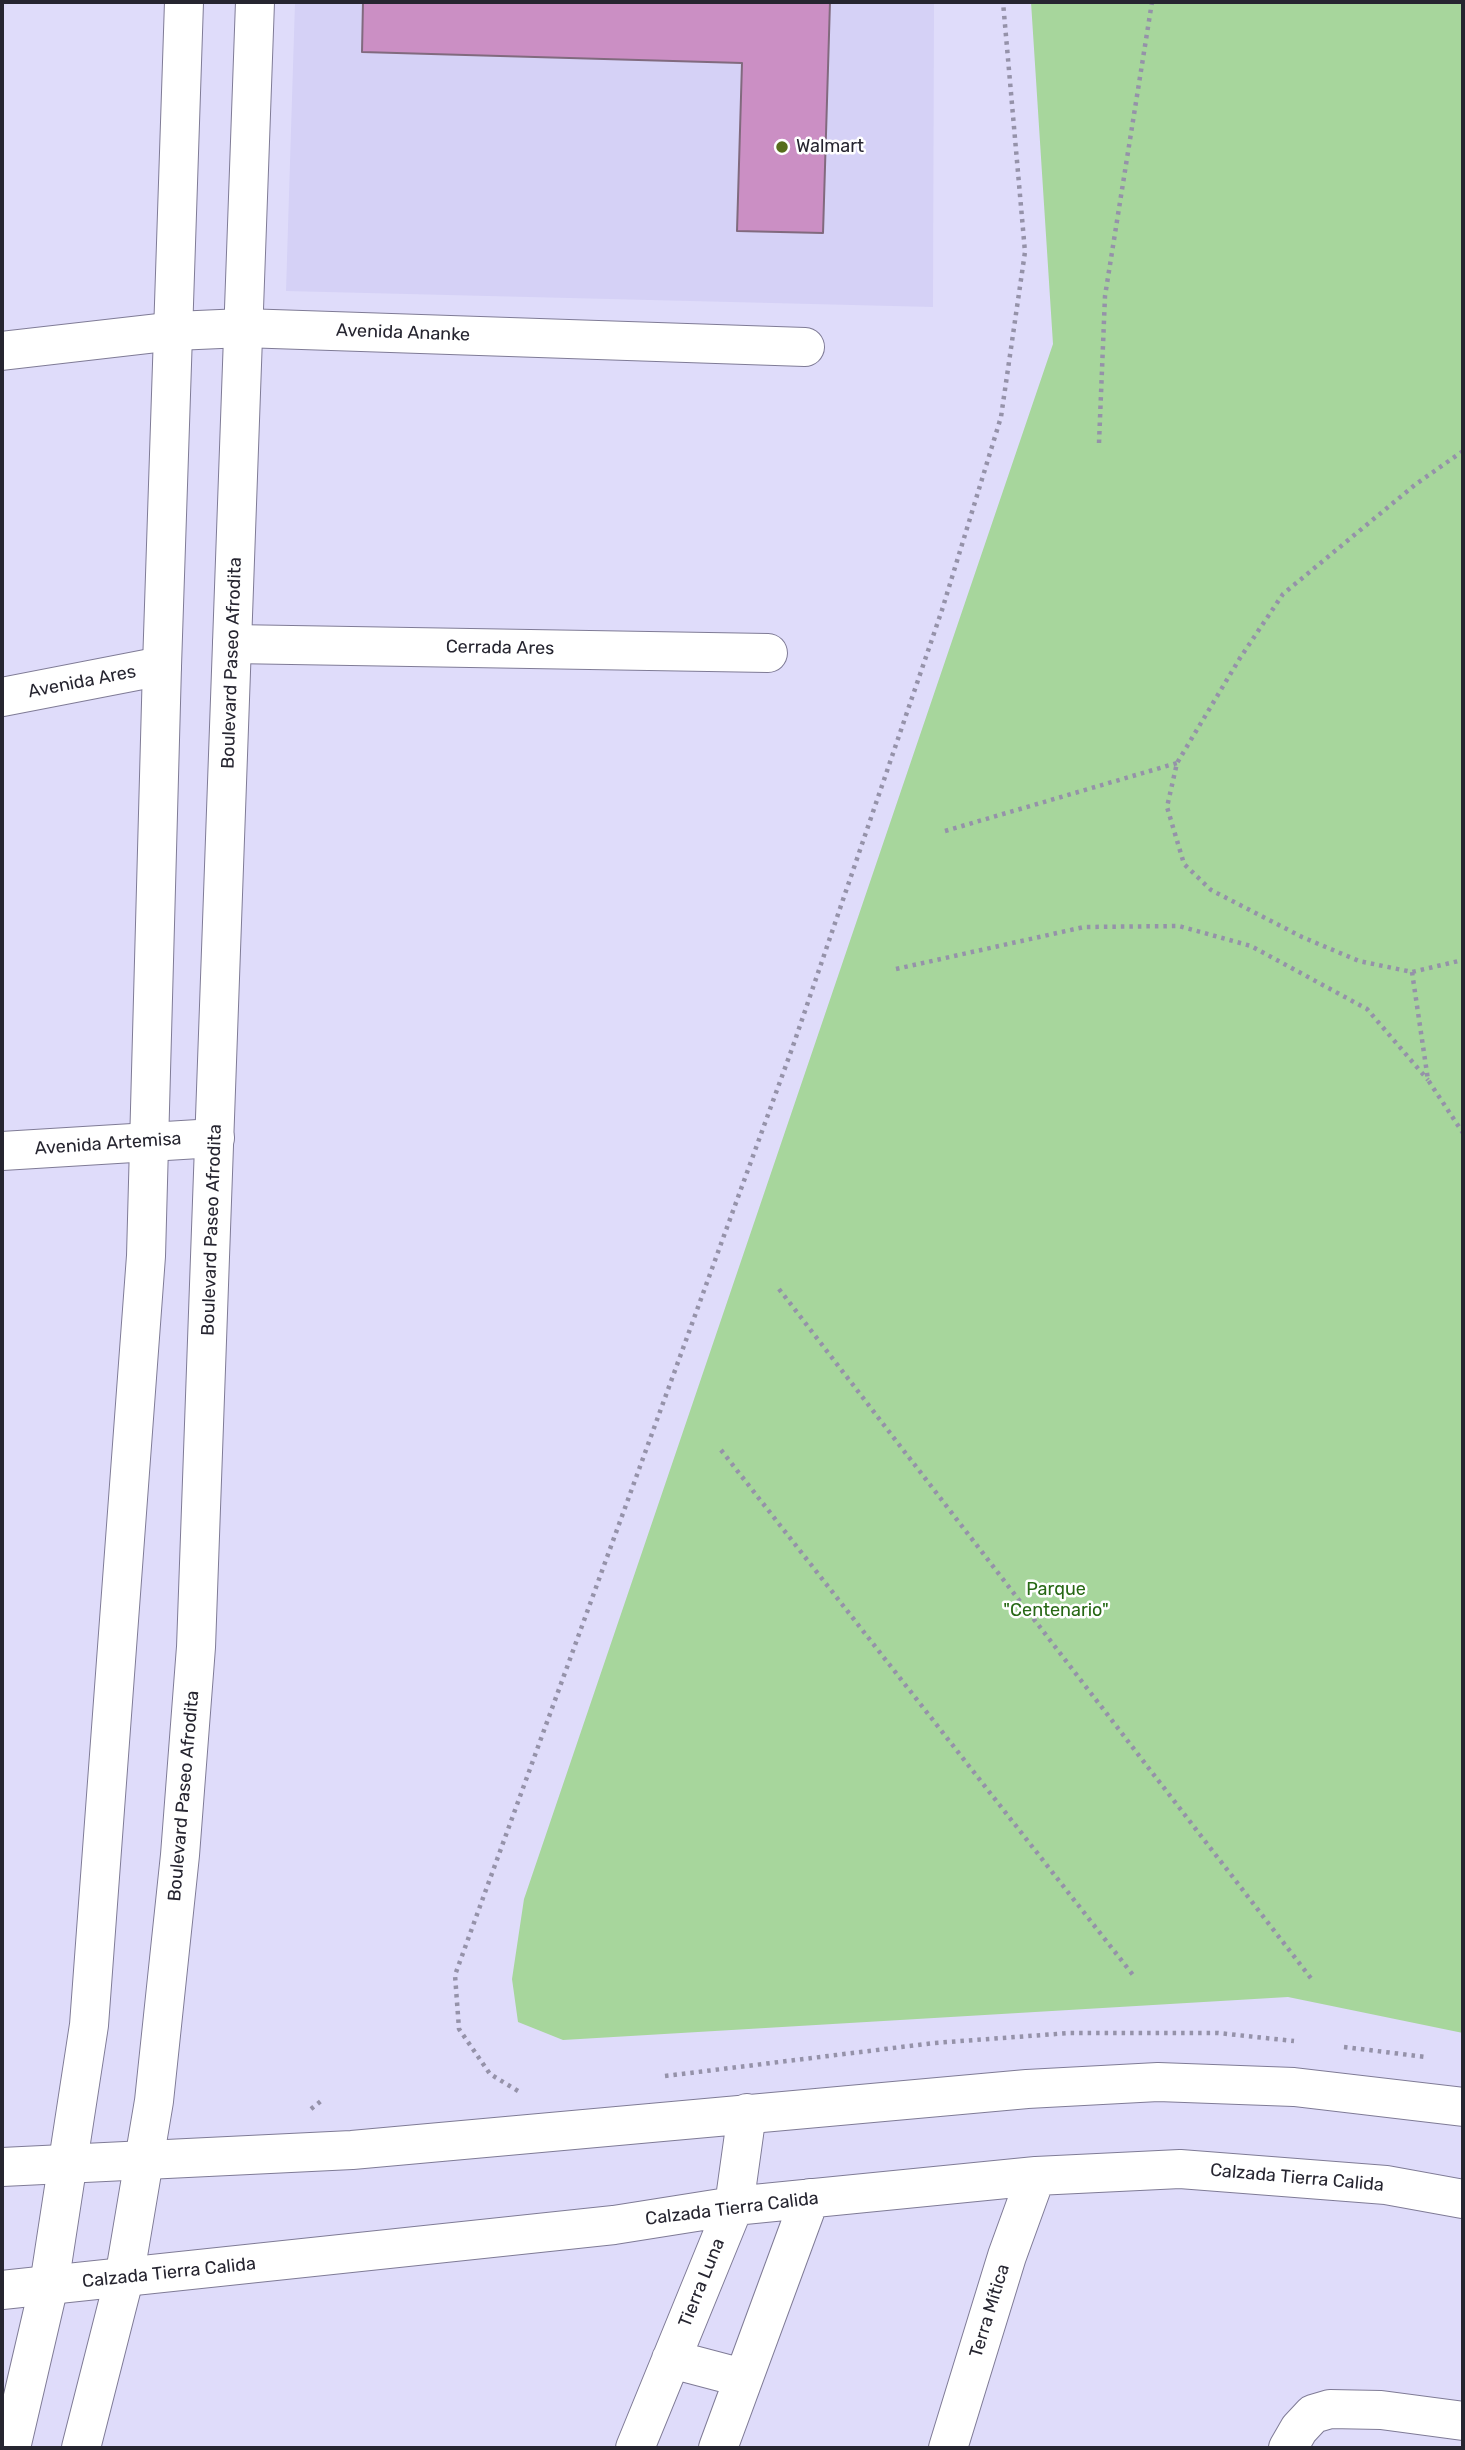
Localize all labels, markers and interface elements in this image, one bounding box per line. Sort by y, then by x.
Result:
place label: Walmart [796,136,864,158]
marker: Walmart [774,139,790,155]
street label: Avenida Ananke [336,320,470,346]
street label: Boulevard Paseo Afrodita [218,557,246,769]
street label: Cerrada Ares [446,636,554,660]
street label: Avenida Ares [26,661,138,703]
street label: Boulevard Paseo Afrodita [198,1124,226,1336]
street label: Avenida Artemisa [34,1128,182,1160]
park label: Parque "Centenario" [1003,1579,1109,1622]
street label: Boulevard Paseo Afrodita [164,1690,204,1902]
street label: Calzada Tierra Calida [1209,2160,1385,2196]
street label: Calzada Tierra Calida [644,2188,820,2230]
street label: Tierra Luna [674,2235,730,2331]
street label: Calzada Tierra Calida [81,2253,257,2293]
street label: Terra Mítica [966,2262,1014,2360]

